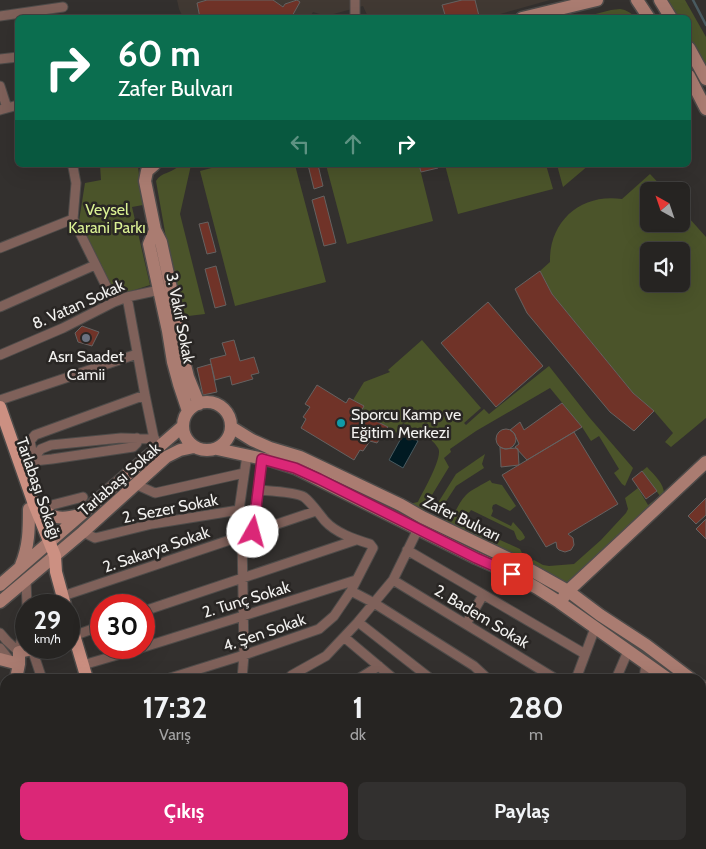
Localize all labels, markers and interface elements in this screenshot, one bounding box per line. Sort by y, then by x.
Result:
text: 60 m [118,32,201,75]
icon: right [35,35,100,100]
text: Zafer Bulvarı [118,75,233,102]
icon: left [286,130,314,158]
icon: ahead [339,130,367,158]
icon: right [392,130,420,158]
north arrow [640,182,690,232]
map controls [640,182,690,292]
park label: Veysel Karani Parkı [68,200,146,237]
button: sound [640,242,690,292]
street label: 3. Vakıf Sokak [162,271,199,366]
street label: 8. Vatan Sokak [29,275,128,333]
marker: Asrı Saadet Camii [80,332,92,344]
place label: Asrı Saadet Camii [48,347,124,384]
place label: Sporcu Kamp ve Eğitim Merkezi [351,405,461,442]
marker: Sporcu Kamp ve Eğitim Merkezi [335,417,347,429]
street label: Tarlabaşı Sokağı [12,435,65,541]
street label: Tarlabaşı Sokak [75,438,165,520]
street label: 2. Sezer Sokak [121,490,220,527]
street label: Zafer Bulvarı [420,492,504,545]
position arrow [226,505,278,557]
street label: 2. Sakarya Sokak [100,522,213,577]
pin [491,553,533,595]
icon: arrive [498,560,526,588]
street label: 2. Tunç Sokak [200,577,293,622]
street label: 2. Badem Sokak [431,581,533,653]
speed limit sign: 30 [90,594,155,659]
text: 29 [34,605,61,635]
street label: 4. Şen Sokak [220,609,309,655]
text: km/h [34,631,61,646]
text: 17:32 [142,689,208,726]
text: 1 [352,689,363,726]
text: 280 [508,689,564,726]
text: Varış [159,725,191,744]
text: dk [350,725,366,744]
text: m [529,725,543,744]
button: Çıkış [20,782,348,840]
button: Paylaş [358,782,686,840]

